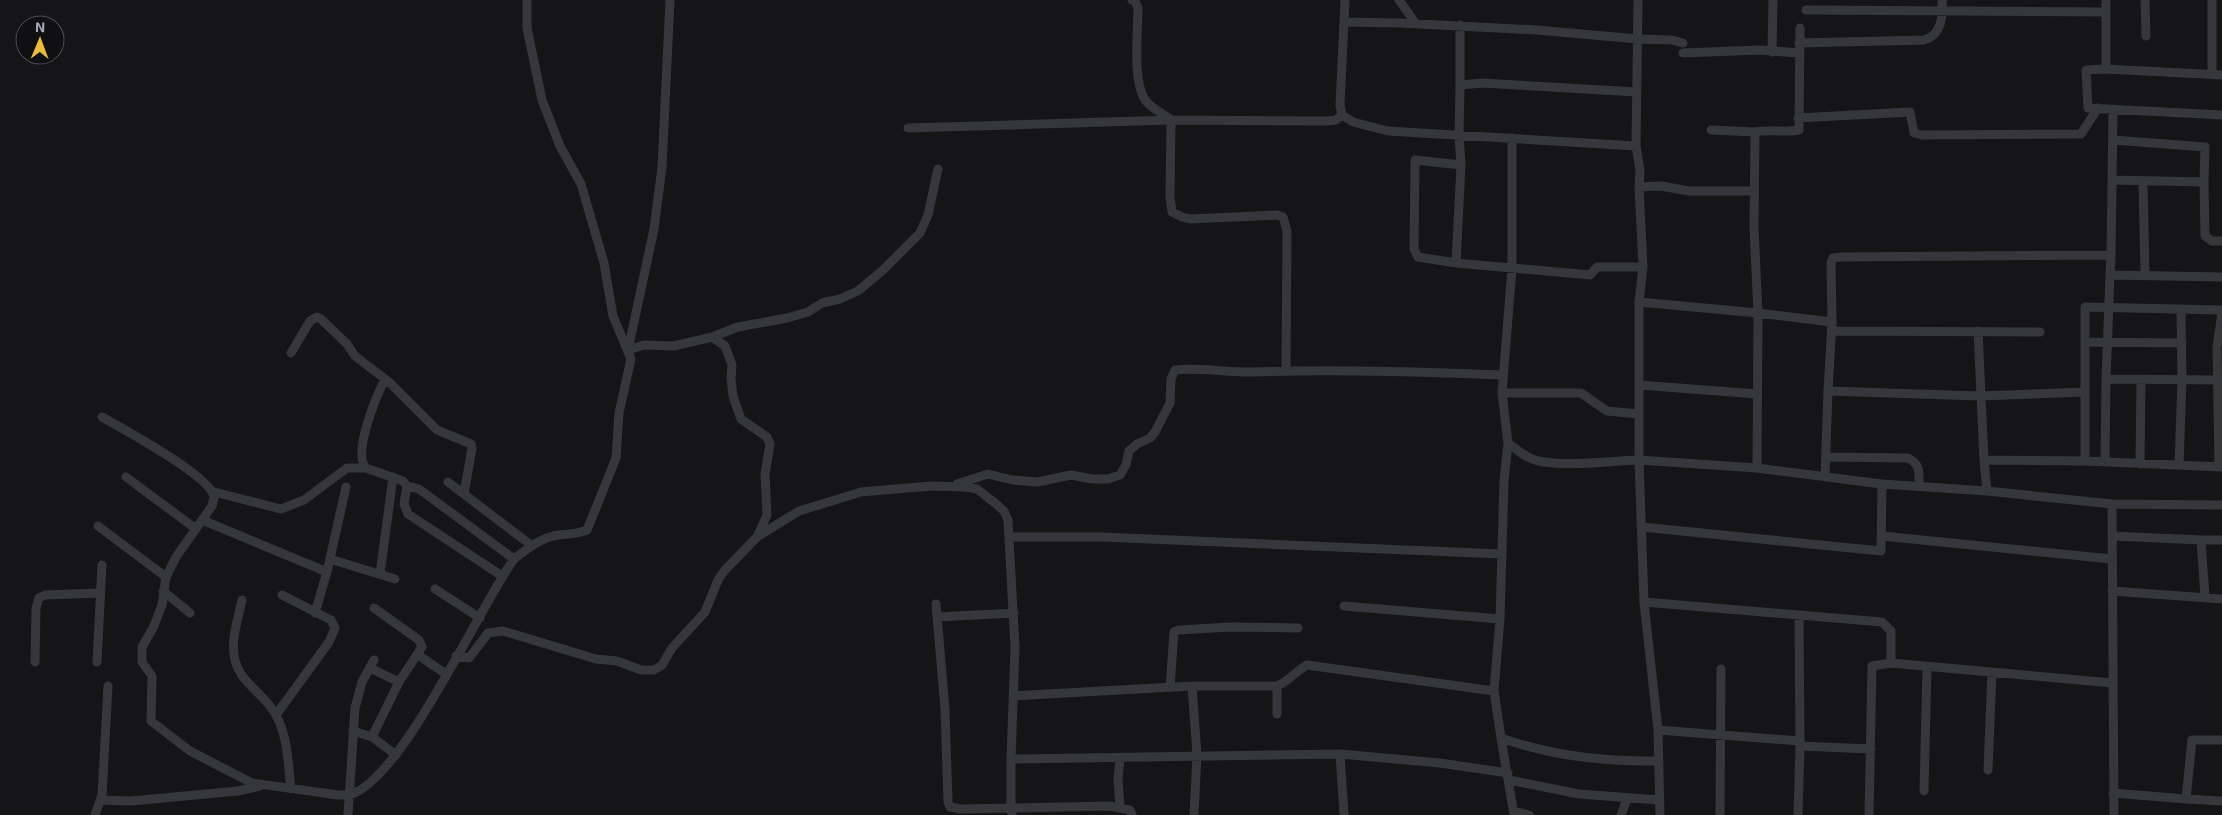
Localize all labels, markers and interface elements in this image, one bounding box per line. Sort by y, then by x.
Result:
north arrow [15,15,65,65]
text: N [35,18,45,35]

